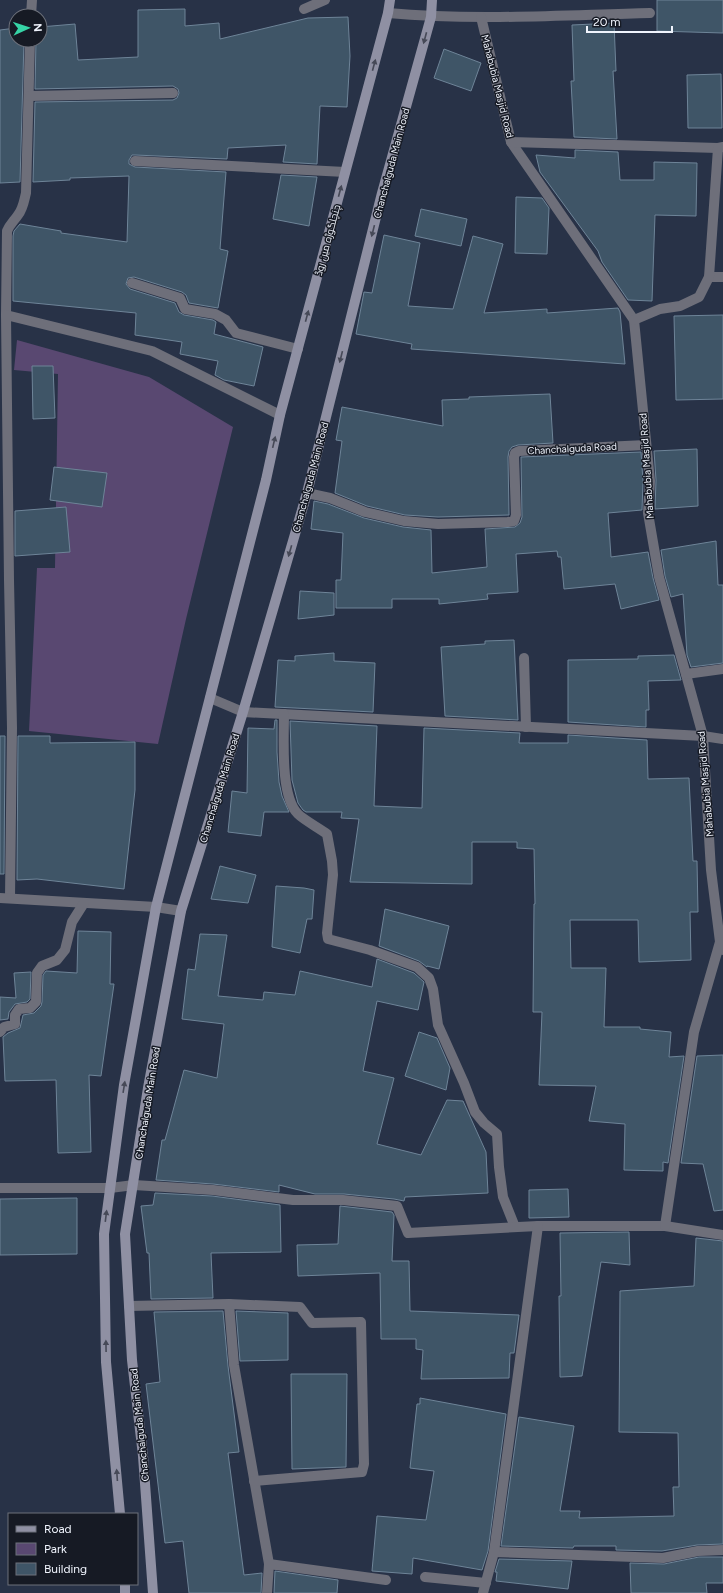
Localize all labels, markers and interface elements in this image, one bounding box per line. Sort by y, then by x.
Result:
north arrow [8,8,48,48]
scale bar [587,8,672,34]
text: 20 m [593,15,621,29]
text: N [31,23,44,32]
one-way arrow [422,32,428,44]
street label: Mahabubia Masjid Road [478,33,517,139]
one-way arrow [371,59,377,71]
street label: Chanchalguda Main Road [371,106,412,220]
one-way arrow [337,184,343,196]
street label: چنچلگوڑہ مین روڈ [312,203,343,277]
one-way arrow [370,225,376,237]
one-way arrow [304,310,310,322]
one-way arrow [338,352,344,364]
street label: Mahabubia Masjid Road [636,412,657,519]
street label: Chanchalguda Main Road [290,420,331,534]
one-way arrow [272,436,278,448]
street label: Chanchalguda Road [527,440,617,457]
one-way arrow [287,545,293,557]
street label: Mahabubia Masjid Road [694,730,717,837]
street label: Chanchalguda Main Road [197,732,242,844]
street label: Chanchalguda Main Road [132,1046,163,1160]
one-way arrow [121,1081,127,1093]
one-way arrow [103,1210,109,1222]
one-way arrow [103,1339,109,1352]
street label: Chanchalguda Main Road [127,1368,152,1482]
one-way arrow [113,1469,120,1481]
legend [8,1513,138,1585]
text: Road [44,1522,72,1536]
text: Park [44,1542,67,1556]
text: Building [44,1562,87,1576]

